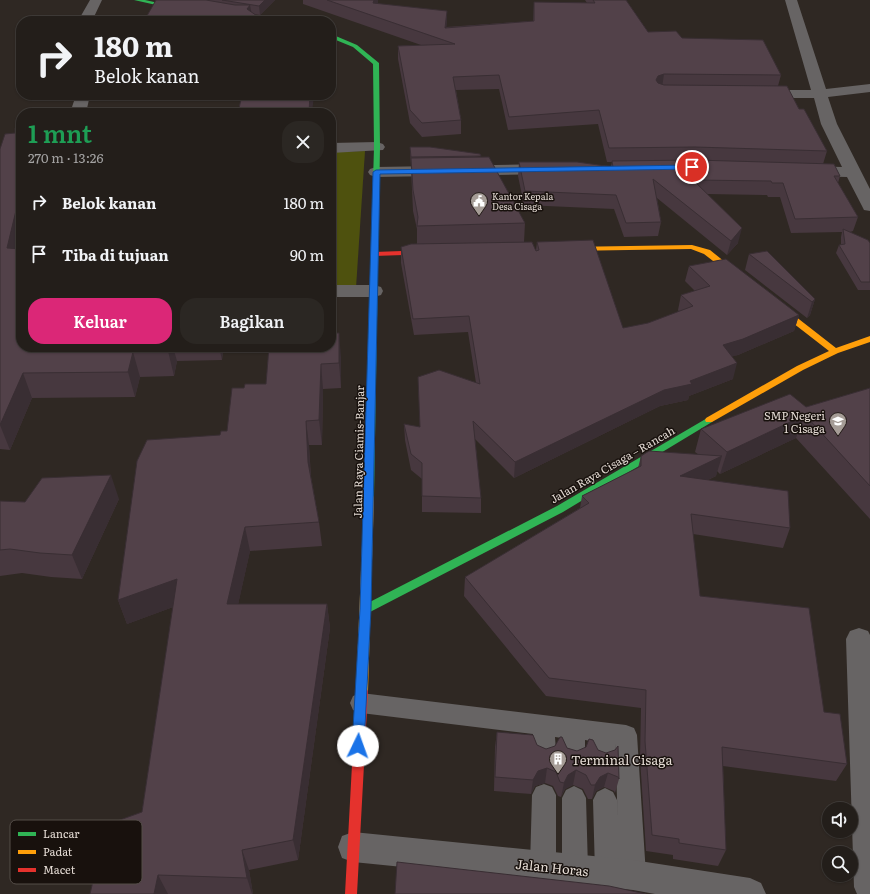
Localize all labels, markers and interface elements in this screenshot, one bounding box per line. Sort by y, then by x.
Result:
text: 180 m [94,24,173,66]
icon: right [28,32,80,84]
text: Belok kanan [94,62,199,89]
text: 1 mnt [28,115,92,150]
button: close [282,121,324,163]
text: 270 m · 13:26 [28,148,103,167]
pin [675,150,709,184]
icon: arrive [681,156,703,178]
place label: Kantor Kepala Desa Cisaga [492,189,554,213]
icon: right [28,191,50,213]
text: Belok kanan [62,191,156,214]
text: 180 m [283,191,324,214]
public building icon: Kantor Kepala Desa Cisaga [469,191,489,216]
icon: arrive [28,243,50,265]
text: Tiba di tujuan [62,243,169,266]
text: 90 m [290,243,324,266]
button: Keluar [28,298,172,344]
button: Bagikan [180,298,324,344]
street label: Jalan Raya Ciamis-Banjar [349,385,367,519]
place label: SMP Negeri 1 Cisaga [764,407,825,436]
school or university icon: SMP Negeri 1 Cisaga [828,411,848,436]
street label: Jalan Raya Cisaga – Rancah [547,422,677,506]
position arrow [337,725,379,767]
building icon: Terminal Cisaga [548,749,568,774]
place label: Terminal Cisaga [571,750,672,769]
map controls [822,802,858,882]
button: sound [822,802,858,838]
legend [10,820,142,884]
text: Lancar [43,825,80,841]
text: Padat [43,843,73,859]
button: search [822,846,858,882]
street label: Jalan Horas [515,854,590,880]
text: Macet [43,861,76,877]

